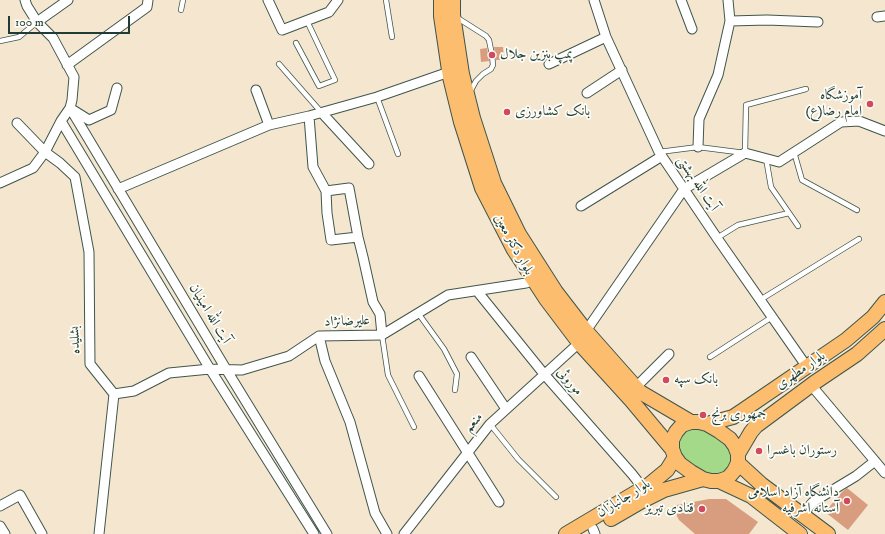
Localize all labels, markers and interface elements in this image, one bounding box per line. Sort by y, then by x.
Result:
scale bar [10,8,132,34]
text: 100 m [15,15,44,30]
place label: پمپ بنزین جلال [500,47,573,63]
marker: پمپ بنزین جلال [487,50,497,60]
place label: آموزشگاه امام رضا(ع) [806,88,862,120]
marker: آموزشگاه امام رضا(ع) [865,99,875,109]
place label: بانک کشاورزی [515,104,590,120]
marker: بانک کشاورزی [502,107,512,117]
street label: آیت الله بهشتی [672,153,722,215]
street label: بلوار دکتر معین [489,212,537,278]
street label: آیت الله امینیان [184,281,234,347]
street label: علیرضانژاد [324,313,370,331]
street label: بشلیده [67,326,85,354]
street label: بلوار مطهری [773,348,829,394]
street label: موروثی [552,365,586,399]
place label: بانک سپه [674,372,718,388]
marker: بانک سپه [661,375,671,385]
place label: جمهوری برنج [711,407,767,423]
street label: منعم [461,409,487,437]
marker: جمهوری برنج [698,410,708,420]
place label: رستوران باغسرا [767,443,837,459]
marker: رستوران باغسرا [754,446,764,456]
street label: بلوار جانبازان [594,476,654,522]
place label: دانشگاه آزاد اسلامی آستانه اشرفیه [748,485,839,518]
marker: دانشگاه آزاد اسلامی آستانه اشرفیه [842,496,852,506]
place label: قنادی تبریز [645,501,694,517]
marker: قنادی تبریز [697,504,707,514]

